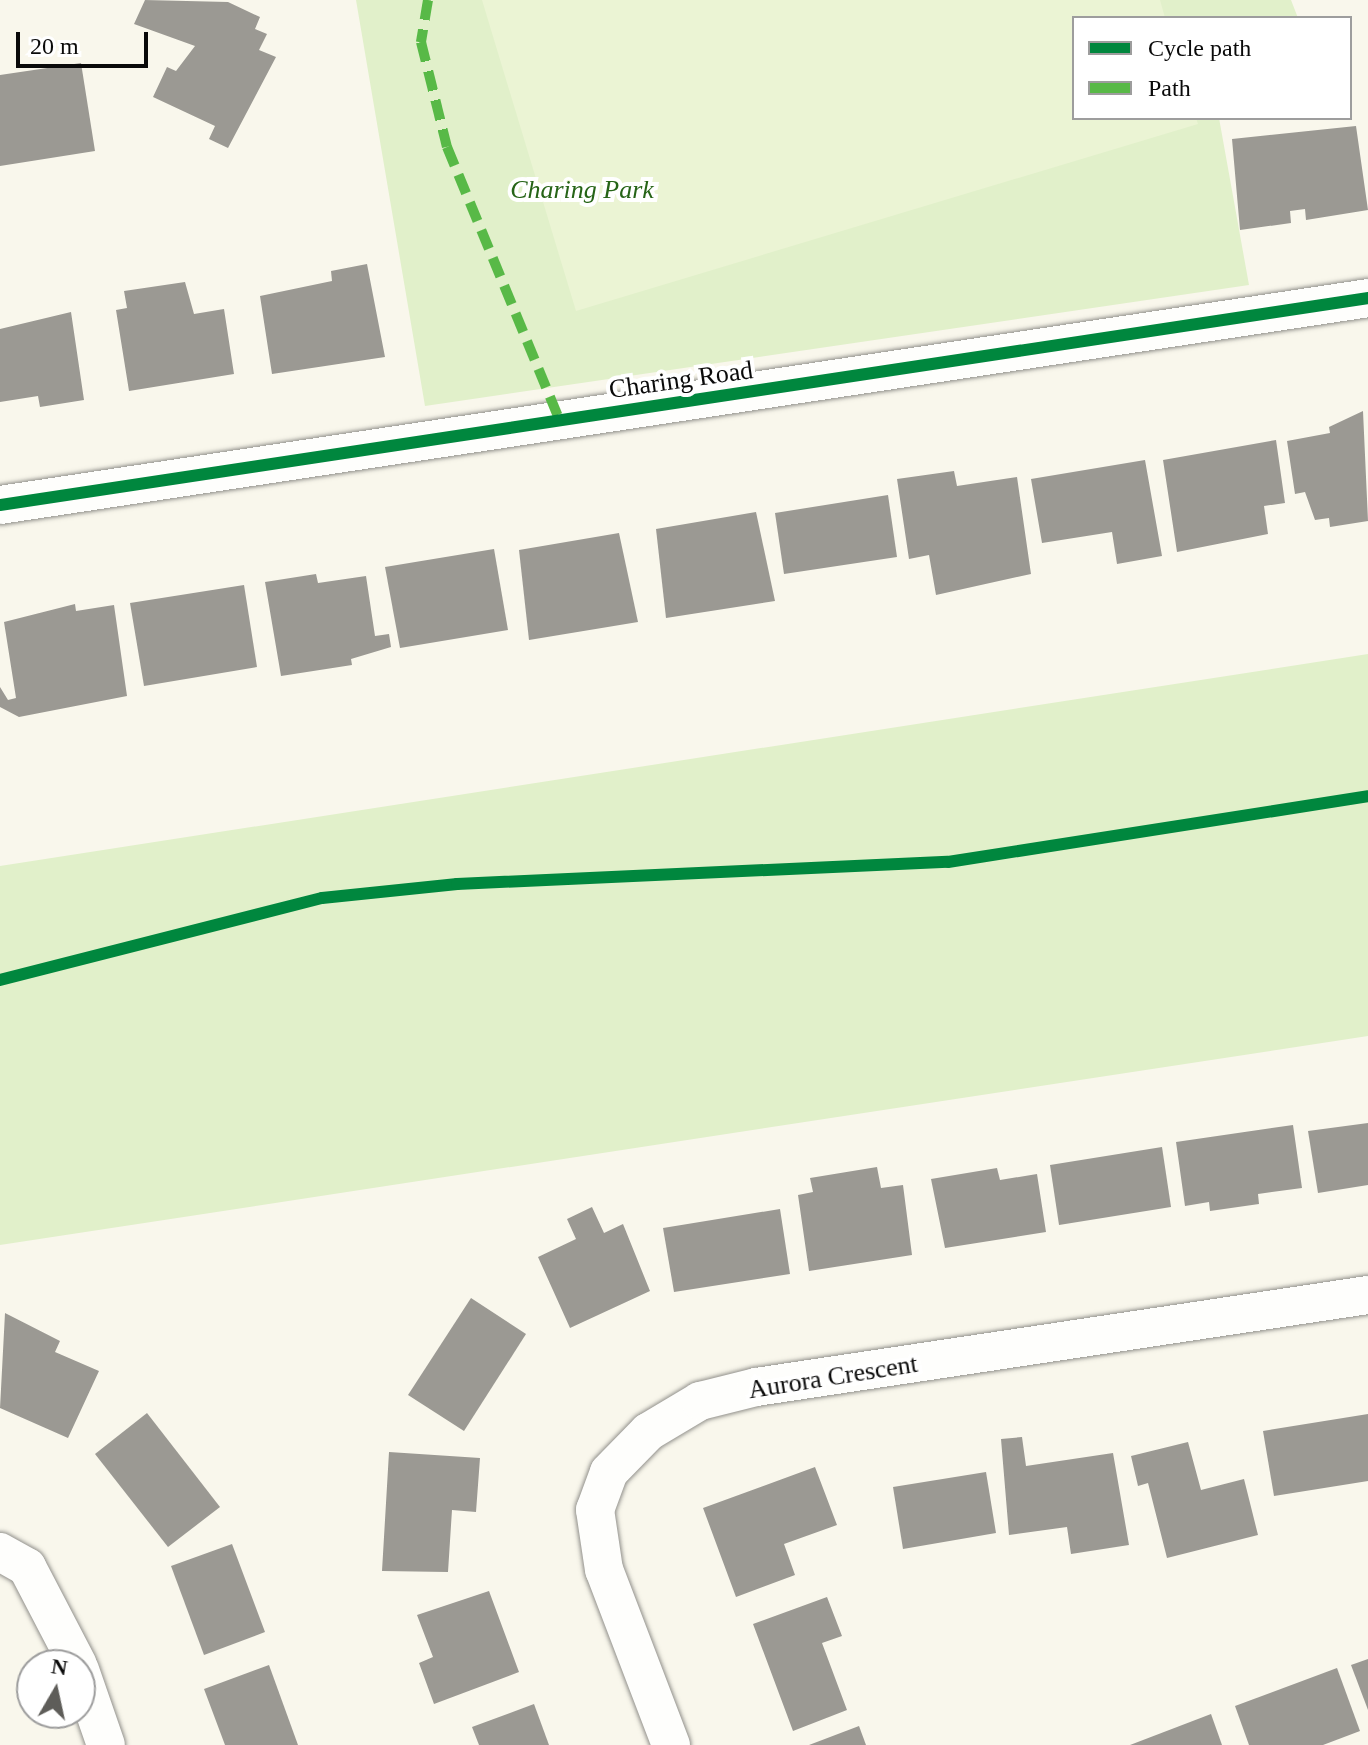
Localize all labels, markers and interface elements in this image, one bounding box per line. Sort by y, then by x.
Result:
scale bar [20,16,152,66]
legend [1072,16,1352,120]
text: 20 m [30,33,79,59]
text: Cycle path [1148,35,1251,61]
text: Path [1148,75,1191,101]
park label: Charing Park [510,174,654,206]
street label: Charing Road [607,354,755,406]
street label: Aurora Crescent [746,1348,920,1406]
north arrow [16,1649,96,1729]
text: N [50,1653,69,1680]

